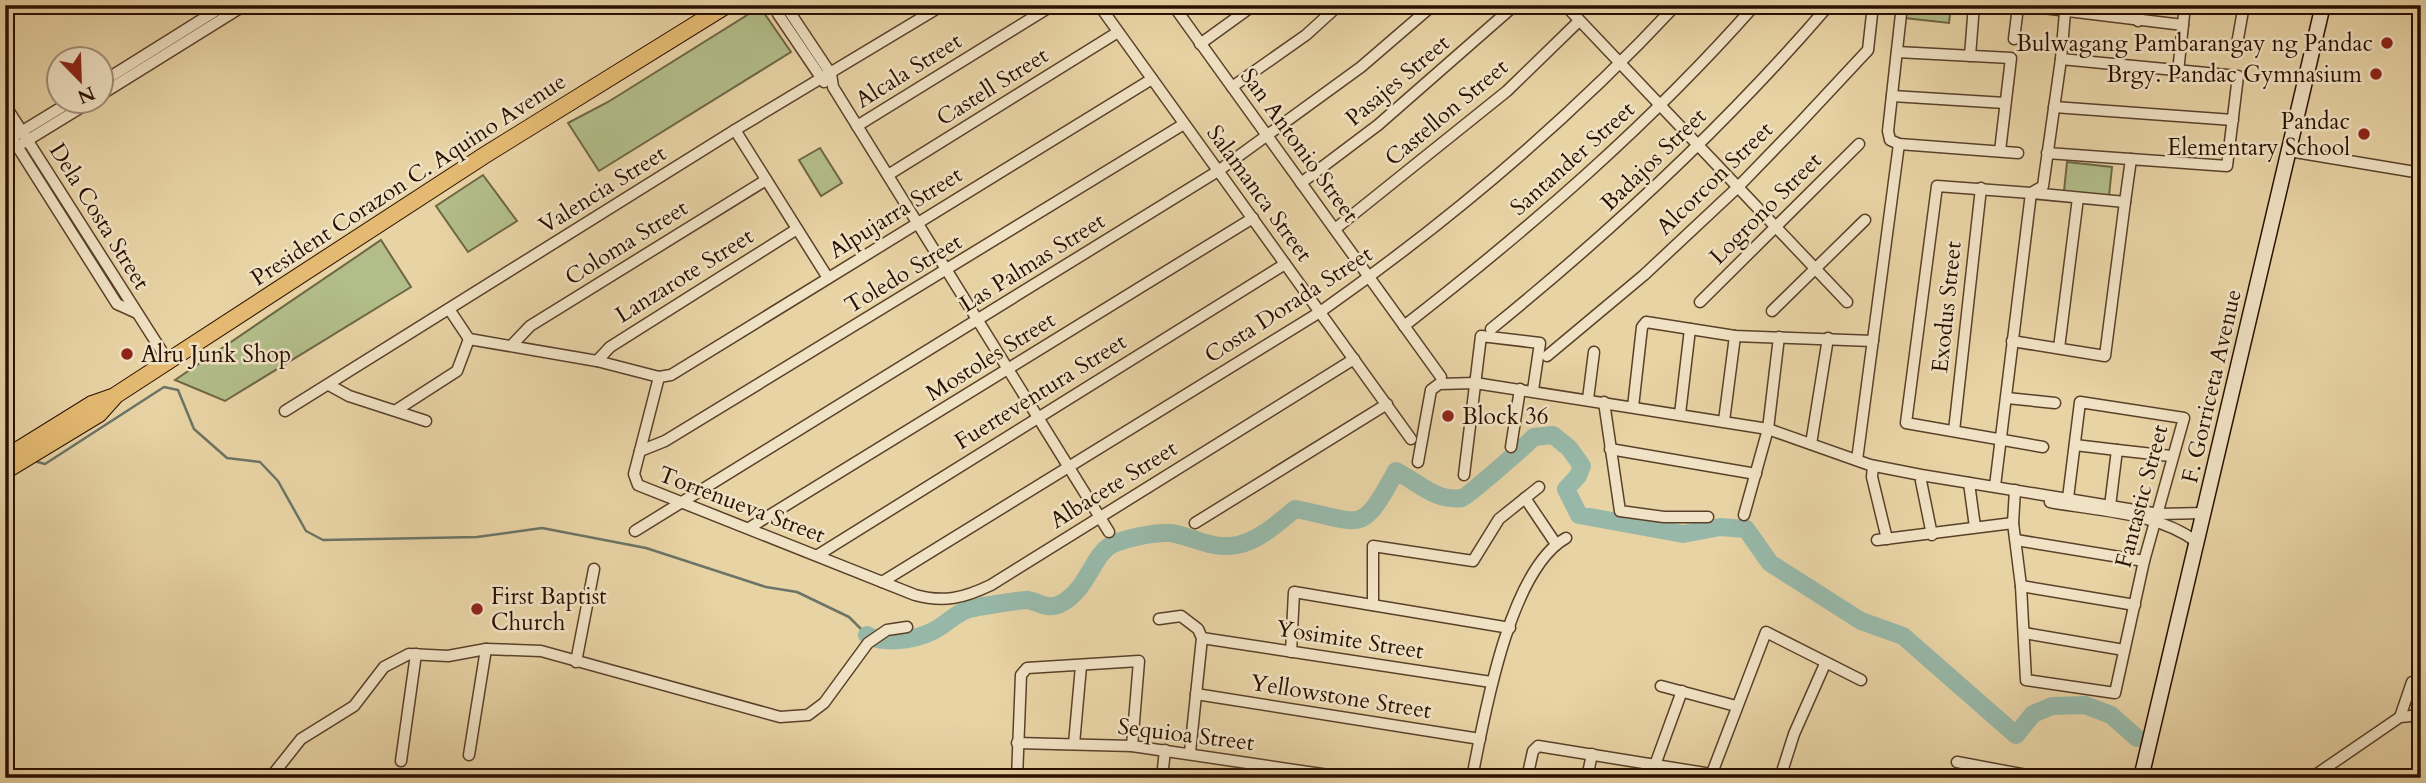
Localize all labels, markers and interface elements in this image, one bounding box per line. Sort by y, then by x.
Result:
street label: Alcala Street [849,25,967,115]
street label: Pasajes Street [1339,28,1456,133]
place label: Bulwagang Pambarangay ng Pandac [2016,28,2373,59]
marker: Bulwagang Pambarangay ng Pandac [2379,35,2395,51]
street label: Castell Street [931,40,1054,133]
north arrow [46,46,116,116]
street label: Castellon Street [1378,52,1514,173]
place label: Brgy. Pandac Gymnasium [2106,59,2363,90]
street label: San Antonio Street [1233,62,1366,229]
street label: President Corazon C. Aquino Avenue [245,66,572,293]
marker: Brgy. Pandac Gymnasium [2368,66,2384,82]
text: N [73,80,99,110]
street label: Santander Street [1503,94,1641,223]
street label: Badajos Street [1594,101,1713,218]
place label: Pandac Elementary School [2167,106,2350,163]
street label: Alcorcon Street [1649,115,1779,242]
street label: Salamanca Street [1200,119,1320,268]
marker: Pandac Elementary School [2356,126,2372,142]
street label: Dela Costa Street [42,137,157,296]
street label: Valencia Street [533,138,672,241]
street label: Logrono Street [1702,145,1828,271]
street label: Alpujarra Street [823,159,968,266]
street label: Coloma Street [559,192,694,292]
street label: Las Palmas Street [954,205,1111,319]
street label: Lanzarote Street [609,221,759,330]
street label: Toledo Street [839,226,968,321]
street label: Costa Dorada Street [1198,239,1378,370]
street label: Exodus Street [1924,240,1969,374]
street label: F. Gorriceta Avenue [2174,286,2249,486]
street label: Mostoles Street [920,304,1061,409]
street label: Fuerteventura Street [948,326,1132,457]
place label: Alru Junk Shop [141,339,291,370]
marker: Alru Junk Shop [119,346,135,362]
place label: Block 36 [1462,401,1548,432]
marker: Block 36 [1440,408,1456,424]
street label: Fantastic Street [2108,421,2175,571]
street label: Albacete Street [1044,433,1183,536]
street label: Torrenueva Street [654,459,829,550]
place label: First Baptist Church [491,581,607,638]
marker: First Baptist Church [469,601,485,617]
street label: Yosimite Street [1274,613,1426,666]
street label: Yellowstone Street [1248,667,1434,726]
street label: Sequioa Street [1116,711,1256,758]

